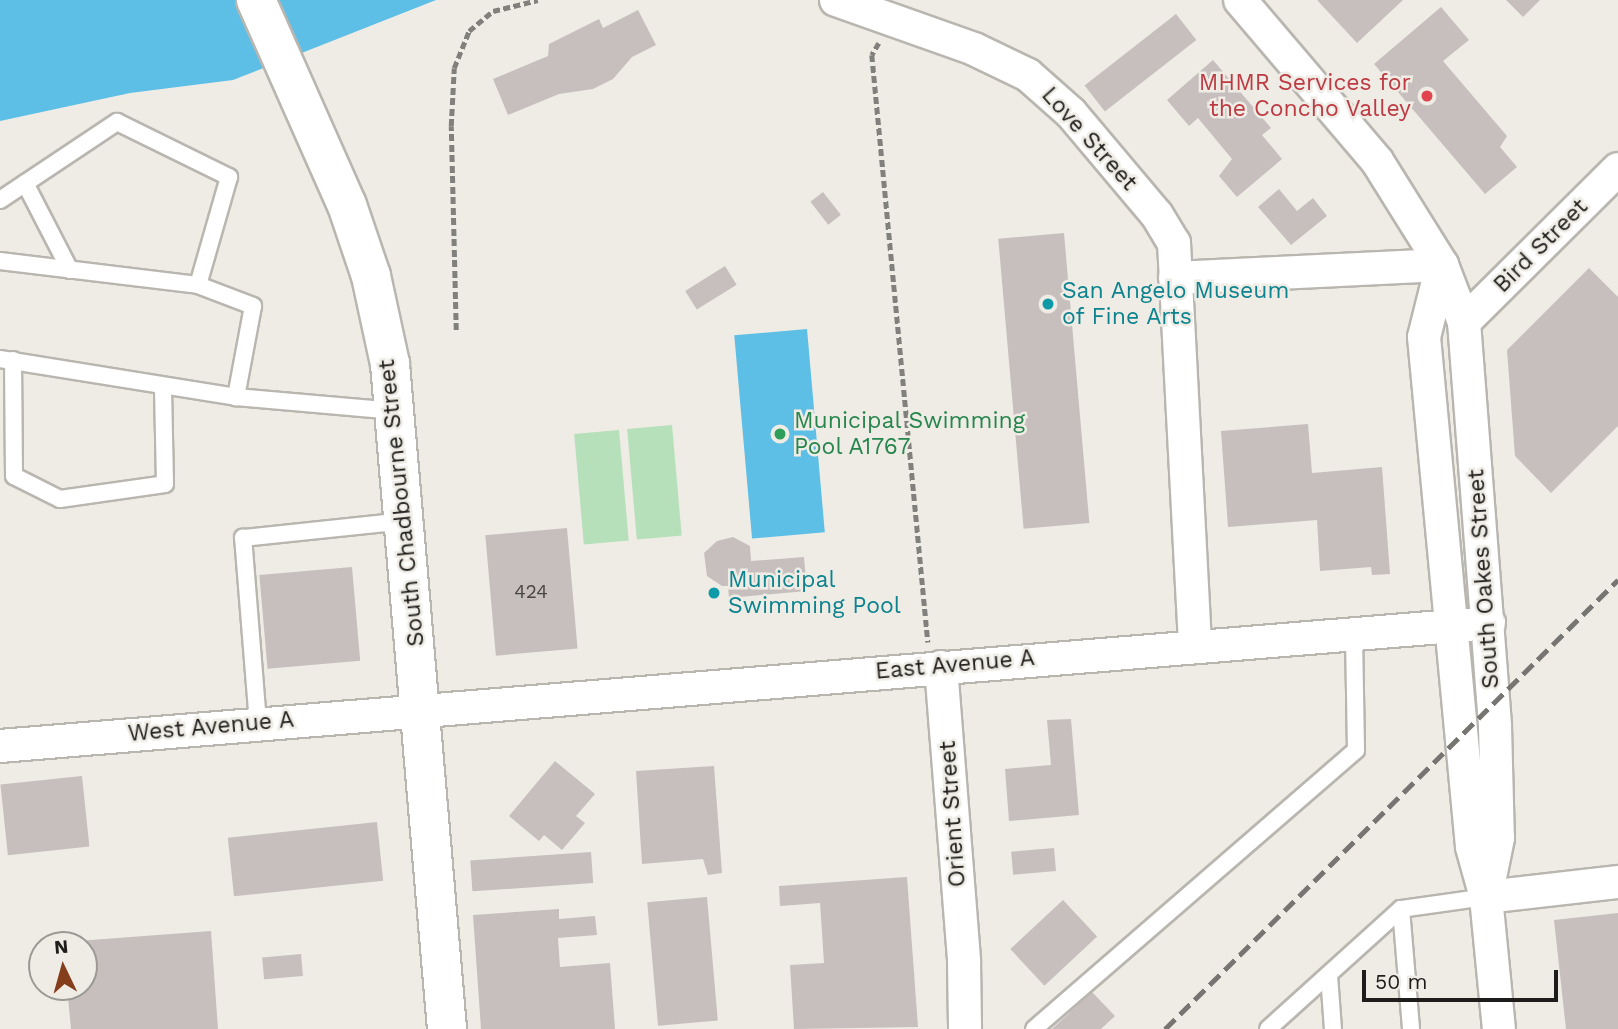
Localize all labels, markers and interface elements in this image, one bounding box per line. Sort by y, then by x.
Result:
place label: MHMR Services for the Concho Valley [1198,69,1411,123]
street label: Love Street [1035,82,1143,196]
marker: MHMR Services for the Concho Valley [1417,86,1437,106]
street label: Bird Street [1488,193,1594,299]
place label: San Angelo Museum of Fine Arts [1062,277,1290,331]
marker: San Angelo Museum of Fine Arts [1040,296,1056,312]
street label: South Chadbourne Street [373,358,431,648]
place label: Municipal Swimming Pool A1767 [794,407,1026,461]
marker: Municipal Swimming Pool A1767 [772,426,788,442]
street label: South Oakes Street [1463,468,1505,690]
place label: Municipal Swimming Pool [728,566,901,620]
house number: 424 [514,581,548,603]
marker: Municipal Swimming Pool [706,585,722,601]
street label: East Avenue A [873,644,1037,686]
street label: West Avenue A [126,706,296,748]
street label: Orient Street [934,740,972,888]
north arrow [28,931,98,1001]
text: N [53,935,69,959]
scale bar [1366,956,1562,1000]
text: 50 m [1375,969,1427,994]

